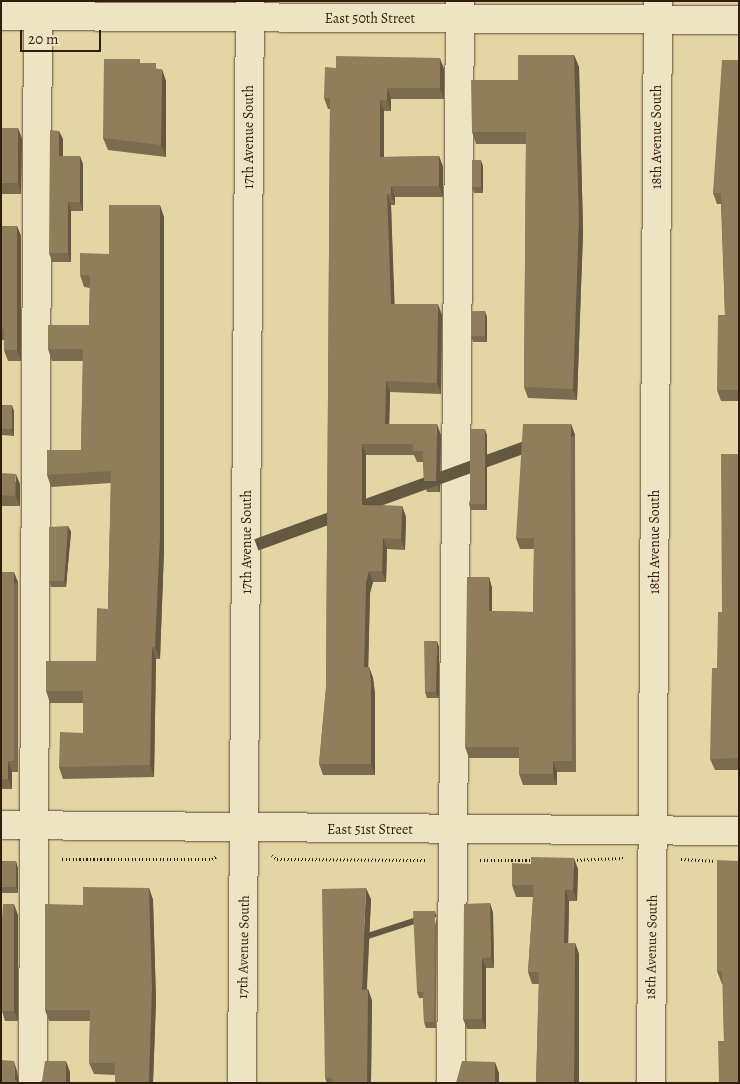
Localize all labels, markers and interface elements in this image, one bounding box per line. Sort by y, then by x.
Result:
street label: East 50th Street [325,11,415,27]
scale bar [22,20,104,52]
text: 20 m [28,29,59,49]
street label: 17th Avenue South [241,85,257,189]
street label: 18th Avenue South [649,85,665,189]
street label: 17th Avenue South [239,490,255,594]
street label: 18th Avenue South [647,490,663,594]
street label: East 51st Street [327,822,413,838]
street label: 17th Avenue South [235,895,253,999]
street label: 18th Avenue South [643,895,661,999]

